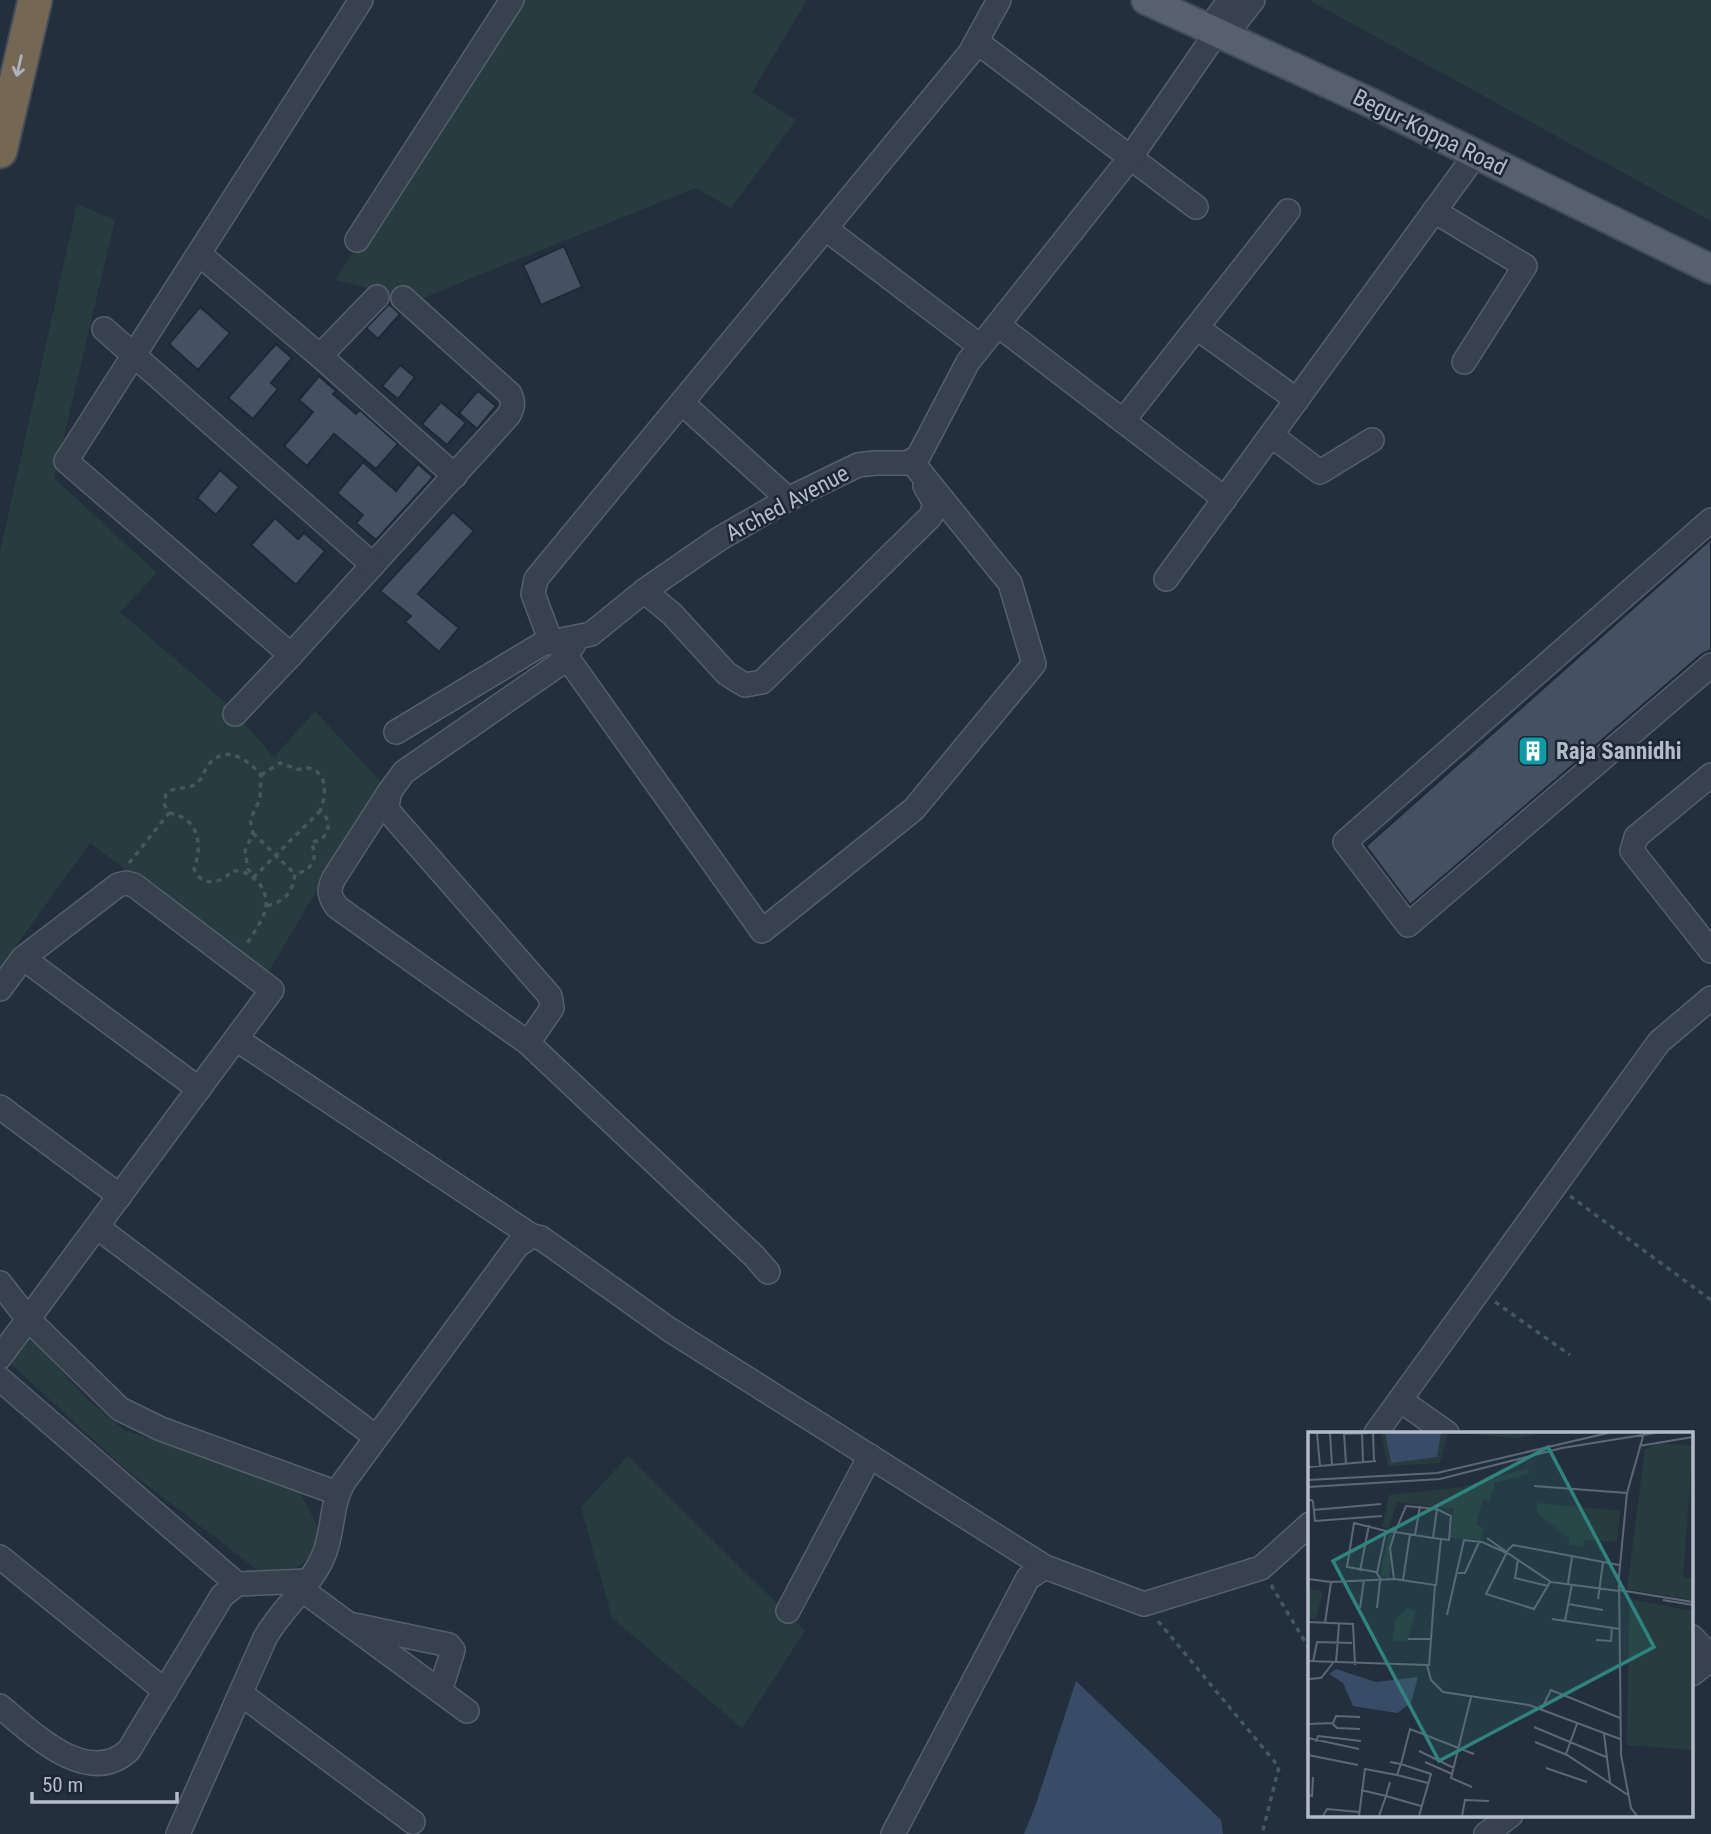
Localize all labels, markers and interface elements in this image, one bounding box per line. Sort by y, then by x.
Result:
one-way arrow [12,54,25,77]
street label: Begur-Koppa Road [1349,84,1511,181]
street label: Arched Avenue [721,460,853,547]
building icon: Raja Sannidhi [1516,734,1550,768]
place label: Raja Sannidhi [1556,738,1682,765]
inset map [1308,1432,1694,1816]
scale bar [32,1760,177,1804]
text: 50 m [42,1773,83,1797]

